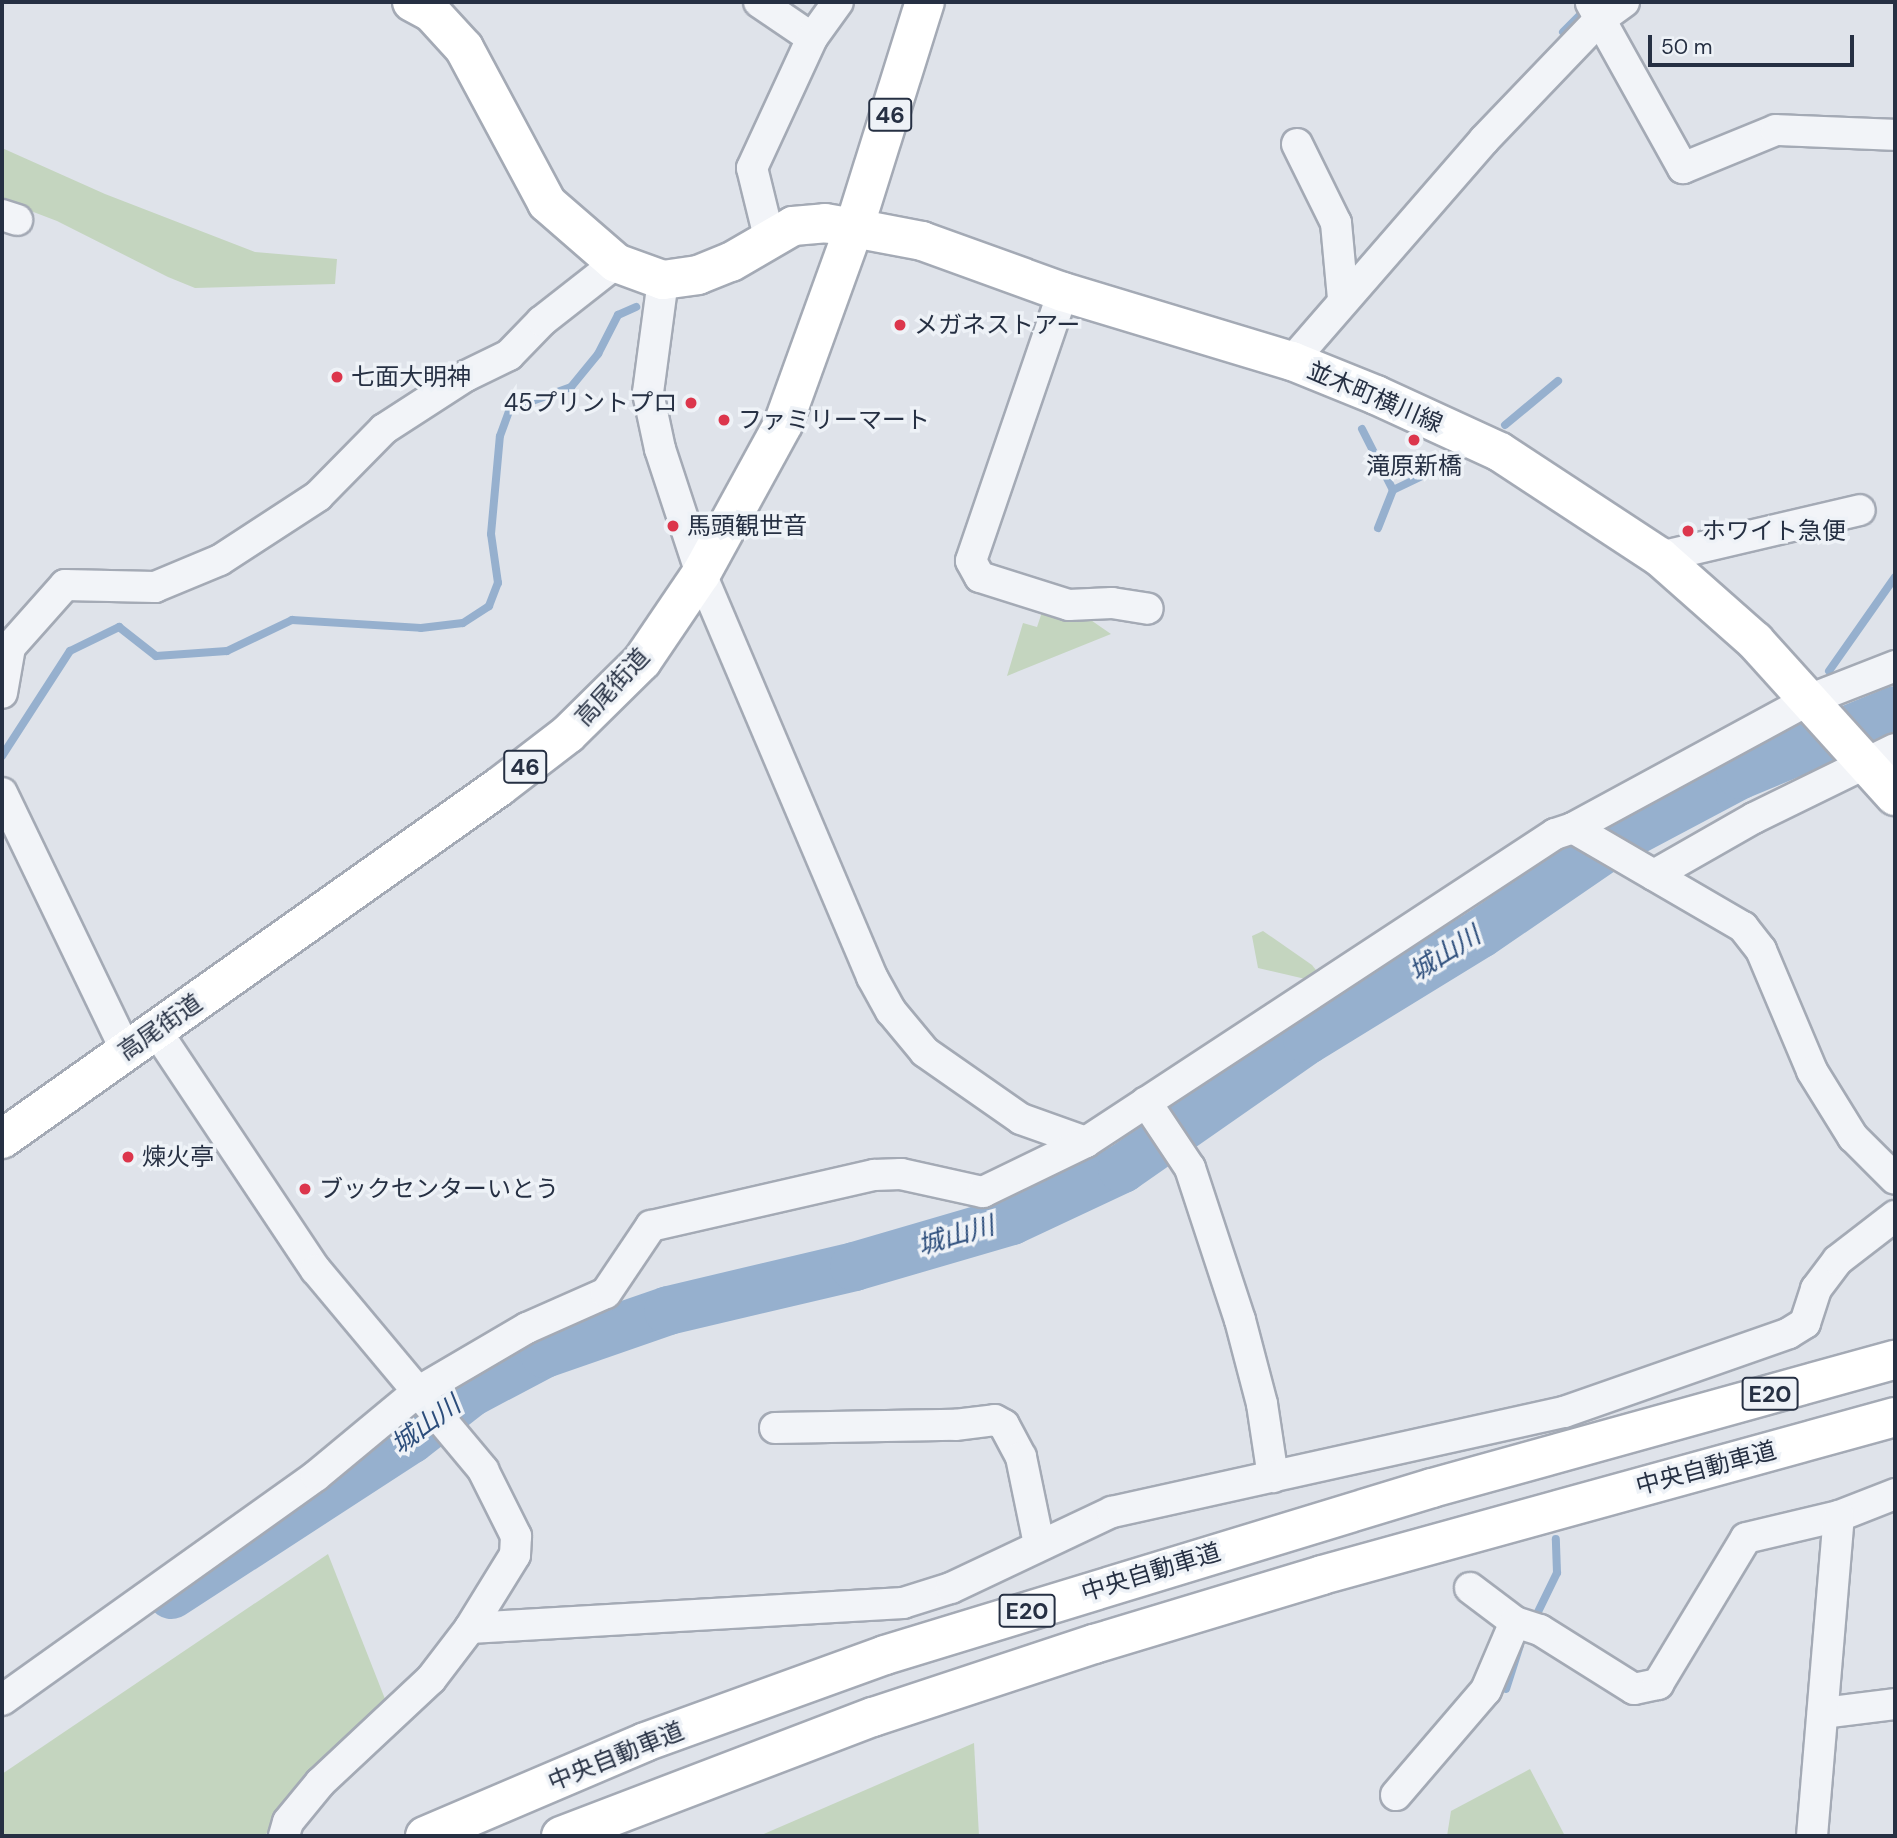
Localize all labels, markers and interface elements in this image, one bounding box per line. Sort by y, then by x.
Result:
scale bar [1652,21,1858,65]
text: 50 m [1661,33,1712,61]
road number: 46 [867,96,913,134]
place label: メガネストアー [914,311,1081,339]
marker: メガネストアー [892,317,908,333]
street label: 並木町横川線 [1303,356,1447,438]
place label: 七面大明神 [351,363,471,391]
marker: 七面大明神 [329,369,345,385]
place label: 45プリントプロ [504,389,677,417]
marker: 45プリントプロ [683,395,699,411]
place label: ファミリーマート [738,406,930,434]
marker: ファミリーマート [716,412,732,428]
marker: 滝原新橋 [1406,432,1422,448]
place label: 滝原新橋 [1366,452,1462,480]
place label: 馬頭観世音 [687,512,807,540]
place label: ホワイト急便 [1702,517,1846,545]
marker: 馬頭観世音 [665,518,681,534]
marker: ホワイト急便 [1680,523,1696,539]
street label: 高尾街道 [569,642,655,732]
road number: 46 [502,748,548,786]
water label: 城山川 [1404,920,1486,988]
street label: 高尾街道 [112,988,208,1066]
place label: 煉火亭 [142,1143,214,1171]
marker: 煉火亭 [120,1149,136,1165]
place label: ブックセンターいとう [319,1175,559,1203]
marker: ブックセンターいとう [297,1181,313,1197]
water label: 城山川 [914,1210,998,1262]
road number: E20 [1740,1374,1800,1414]
water label: 城山川 [385,1389,467,1461]
street label: 中央自動車道 [1633,1435,1779,1501]
street label: 中央自動車道 [1078,1537,1224,1607]
road number: E20 [997,1592,1057,1630]
street label: 中央自動車道 [544,1716,688,1796]

